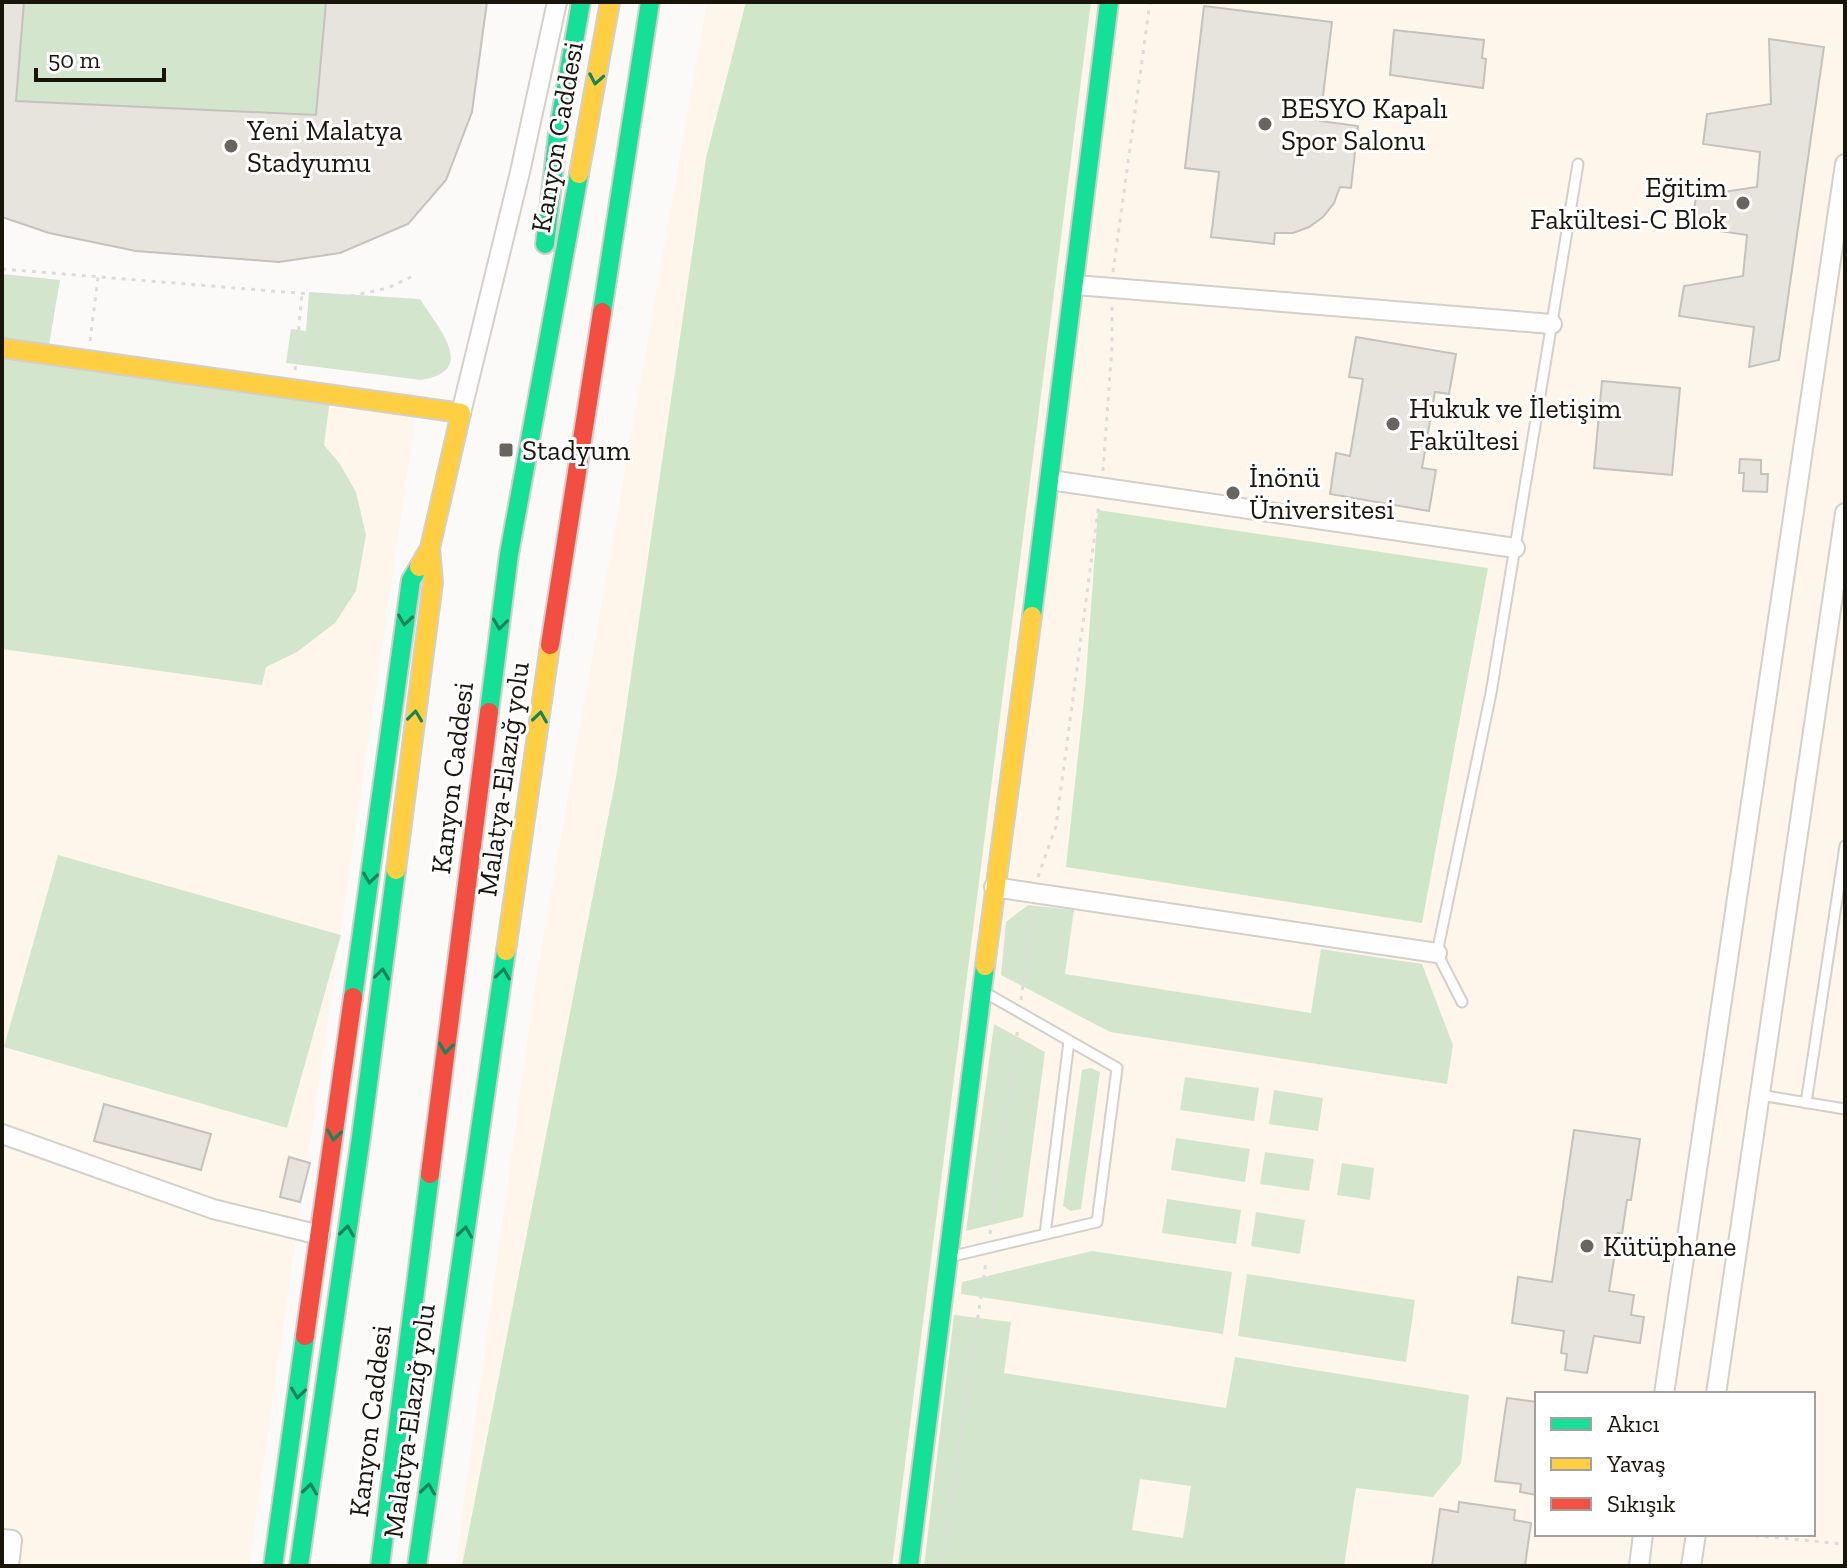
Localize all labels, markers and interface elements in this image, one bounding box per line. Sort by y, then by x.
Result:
scale bar [36,32,164,82]
street label: Kanyon Caddesi [524,39,590,235]
text: 50 m [48,45,101,74]
one-way arrow [589,72,606,85]
place label: BESYO Kapalı Spor Salonu [1281,92,1448,157]
place label: Yeni Malatya Stadyumu [246,114,403,179]
marker: BESYO Kapalı Spor Salonu [1256,115,1274,133]
marker: Yeni Malatya Stadyumu [222,137,240,155]
place label: Eğitim Fakültesi-C Blok [1530,171,1727,236]
marker: Eğitim Fakültesi-C Blok [1734,194,1752,212]
place label: Hukuk ve İletişim Fakültesi [1409,392,1621,457]
marker: Hukuk ve İletişim Fakültesi [1384,415,1402,433]
place label: Stadyum [522,434,630,467]
marker: Stadyum [497,441,515,459]
place label: İnönü Üniversitesi [1249,461,1395,526]
marker: İnönü Üniversitesi [1224,484,1242,502]
one-way arrow [397,613,414,627]
one-way arrow [492,618,509,631]
street label: Malatya-Elazığ yolu [470,659,536,898]
street label: Kanyon Caddesi [424,680,480,876]
one-way arrow [406,709,423,723]
one-way arrow [531,710,548,724]
one-way arrow [361,871,378,884]
one-way arrow [373,967,390,981]
one-way arrow [493,967,510,981]
one-way arrow [438,1041,455,1055]
one-way arrow [326,1128,343,1142]
one-way arrow [338,1225,355,1238]
one-way arrow [456,1225,473,1238]
place label: Kütüphane [1603,1230,1736,1263]
marker: Kütüphane [1578,1237,1596,1255]
street label: Malatya-Elazığ yolu [376,1301,442,1540]
street label: Kanyon Caddesi [342,1323,398,1519]
one-way arrow [290,1386,307,1399]
legend [1535,1392,1815,1536]
text: Akıcı [1607,1409,1660,1438]
text: Yavaş [1606,1449,1665,1478]
one-way arrow [301,1482,318,1496]
one-way arrow [419,1482,436,1496]
text: Sıkışık [1607,1489,1676,1518]

